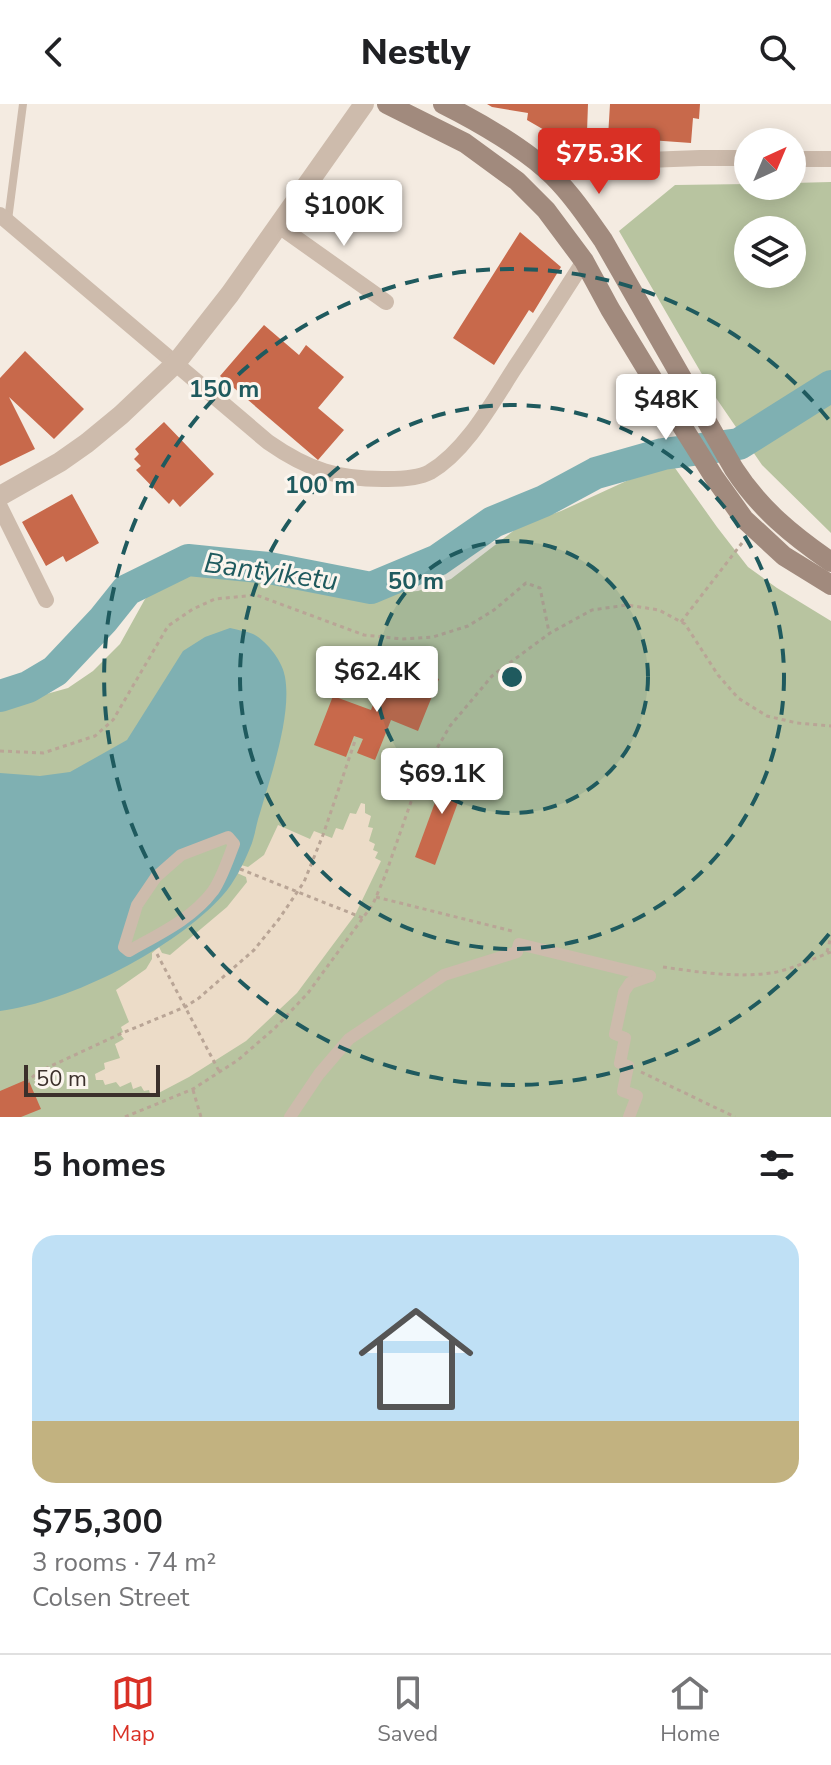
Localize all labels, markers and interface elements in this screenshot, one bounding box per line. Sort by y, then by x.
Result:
text: Nestly [361,28,470,77]
icon: back [32,30,76,74]
icon: search [755,30,799,74]
pin: $75.3K [534,128,664,196]
north arrow [734,128,806,200]
map controls [734,128,806,288]
text: $75.3K [556,136,642,171]
pin: $100K [288,180,400,248]
text: $100K [304,188,384,223]
button: layers [734,216,806,288]
text: 150 m [189,373,259,405]
pin: $48K [619,374,713,442]
text: $48K [634,382,698,417]
text: 100 m [285,469,355,501]
water label: Bantyiketu [202,544,340,600]
text: 50 m [388,565,444,597]
pin: $62.4K [312,646,442,714]
text: $62.4K [334,654,420,689]
centre of rings [498,663,526,691]
pin: $69.1K [377,748,507,816]
text: $69.1K [399,756,485,791]
scale bar [24,1061,160,1097]
text: 50 m [36,1064,87,1094]
text: 5 homes [32,1142,166,1188]
icon: filters [755,1143,799,1187]
icon: home [344,1287,488,1431]
text: $75,300 [32,1499,163,1545]
text: 3 rooms · 74 m² [32,1545,216,1580]
text: Colsen Street [32,1580,189,1615]
tab: Map [111,1671,155,1749]
tab: Saved [377,1671,438,1749]
tab: Home [660,1671,720,1749]

